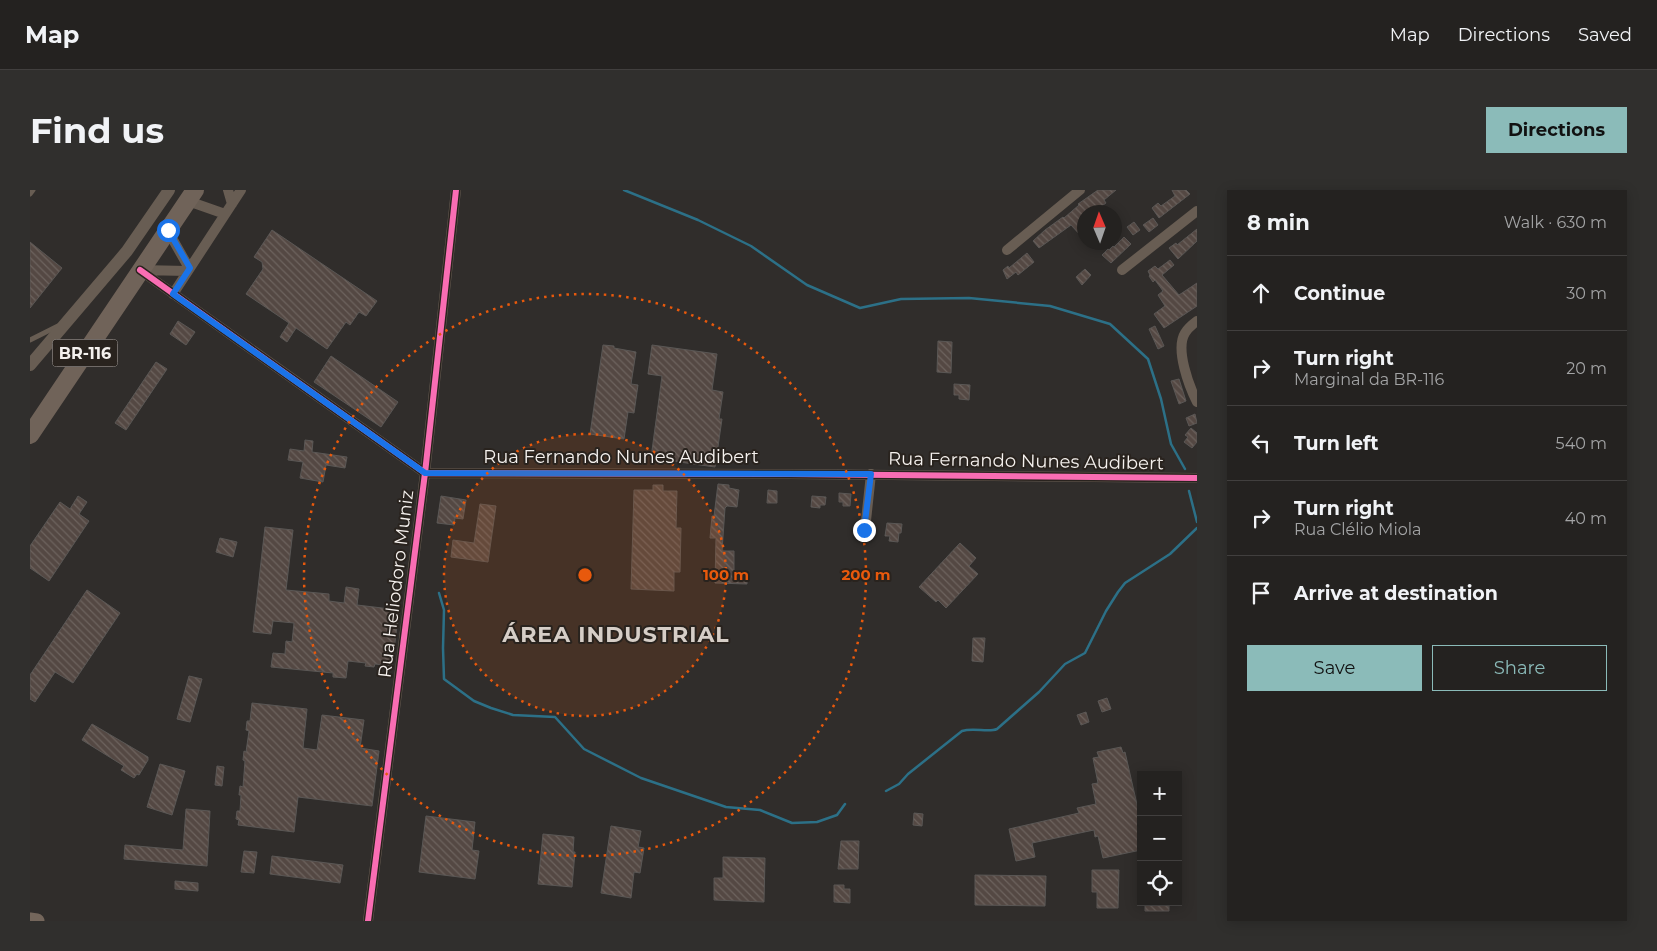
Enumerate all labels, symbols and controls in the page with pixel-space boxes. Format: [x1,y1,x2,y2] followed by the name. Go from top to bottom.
[25,20,79,49] text: Map
[1390,24,1430,46] text: Map
[1458,24,1550,46] text: Directions
[1578,24,1632,46] text: Saved
[1486,107,1627,153] button: Directions
[30,109,164,152] text: Find us
[1077,205,1122,250] north arrow
[1247,210,1310,235] text: 8 min
[1504,213,1607,232] text: Walk · 630 m
[157,219,180,242] route start
[1247,279,1275,307] icon: ahead
[1294,282,1385,305] text: Continue
[1566,284,1607,303] text: 30 m
[52,340,118,367] road number: BR-116
[1294,347,1394,370] text: Turn right
[1247,354,1275,382] icon: right
[1566,359,1607,378] text: 20 m
[1294,370,1444,389] text: Marginal da BR-116
[1247,429,1275,457] icon: left
[1294,432,1379,455] text: Turn left
[1556,434,1607,453] text: 540 m
[483,446,759,468] street label: Rua Fernando Nunes Audibert
[888,448,1164,474] street label: Rua Fernando Nunes Audibert
[374,489,418,679] street label: Rua Heliodoro Muniz
[1294,497,1394,520] text: Turn right
[1247,504,1275,532] icon: right
[1565,509,1607,528] text: 40 m
[853,519,876,542] route end
[1294,520,1421,539] text: Rua Clélio Miola
[703,565,749,584] text: 100 m
[841,565,891,584] text: 200 m
[576,566,594,584] centre of rings
[1247,579,1275,607] icon: arrive
[1294,582,1498,605] text: Arrive at destination
[501,621,730,648] district label: ÁREA INDUSTRIAL
[1247,645,1422,691] button: Save
[1432,645,1607,691] button: Share
[1137,771,1182,906] map controls
[1137,771,1182,816] button: +
[1137,816,1182,861] button: −
[1137,861,1182,906] button: locate

